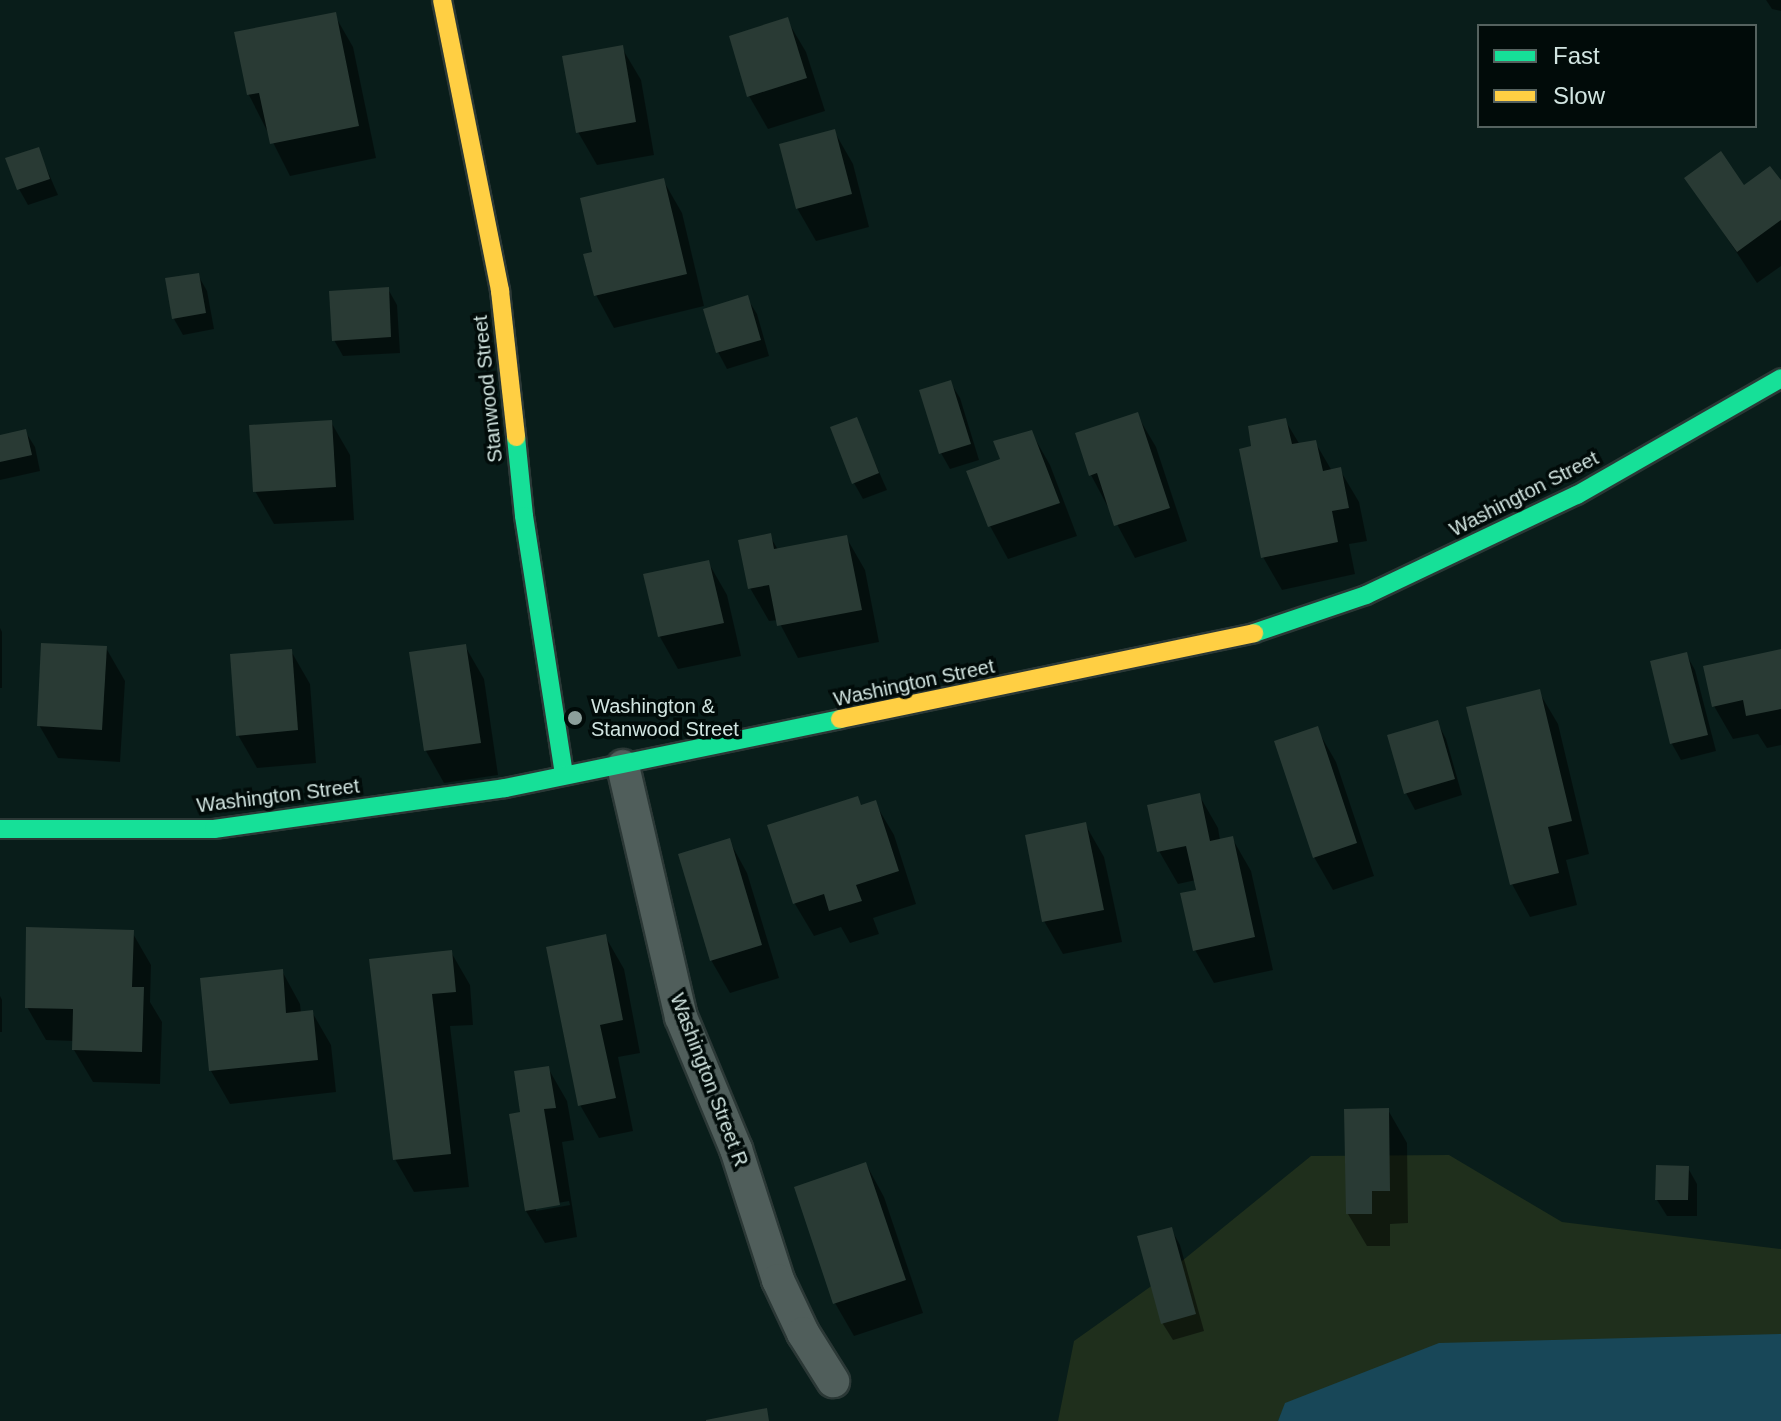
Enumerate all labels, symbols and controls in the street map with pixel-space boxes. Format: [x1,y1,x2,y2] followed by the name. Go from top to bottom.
[1477,24,1757,128] legend
[1553,42,1600,69] text: Fast
[1553,82,1605,109] text: Slow
[468,314,508,464] street label: Stanwood Street
[1446,446,1602,542] street label: Washington Street
[831,654,997,712] street label: Washington Street
[591,694,739,741] place label: Washington & Stanwood Street
[566,709,584,727] marker: Washington & Stanwood Street
[195,774,361,818] street label: Washington Street
[665,990,753,1170] street label: Washington Street R

